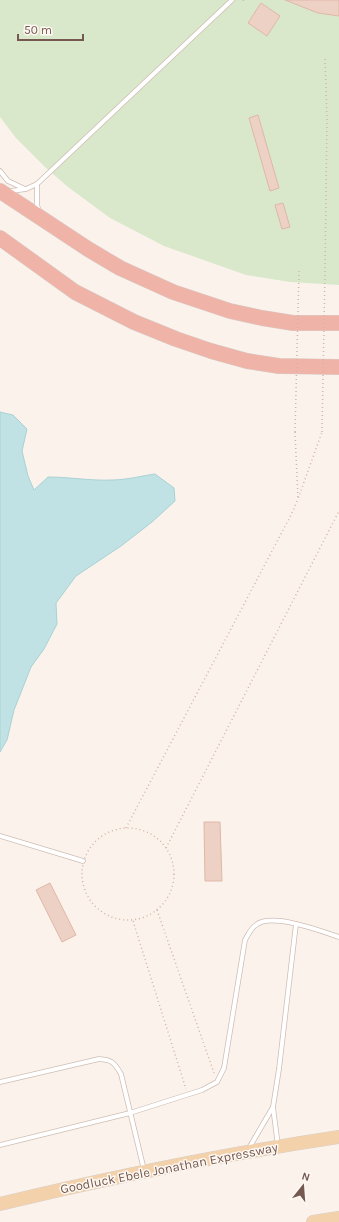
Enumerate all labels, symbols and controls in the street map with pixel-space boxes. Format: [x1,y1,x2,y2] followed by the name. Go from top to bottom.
[18,16,83,42] scale bar
[24,23,52,37] text: 50 m
[59,1140,279,1196] street label: Goodluck Ebele Jonathan Expressway
[283,1166,323,1206] north arrow
[300,1170,311,1184] text: N

